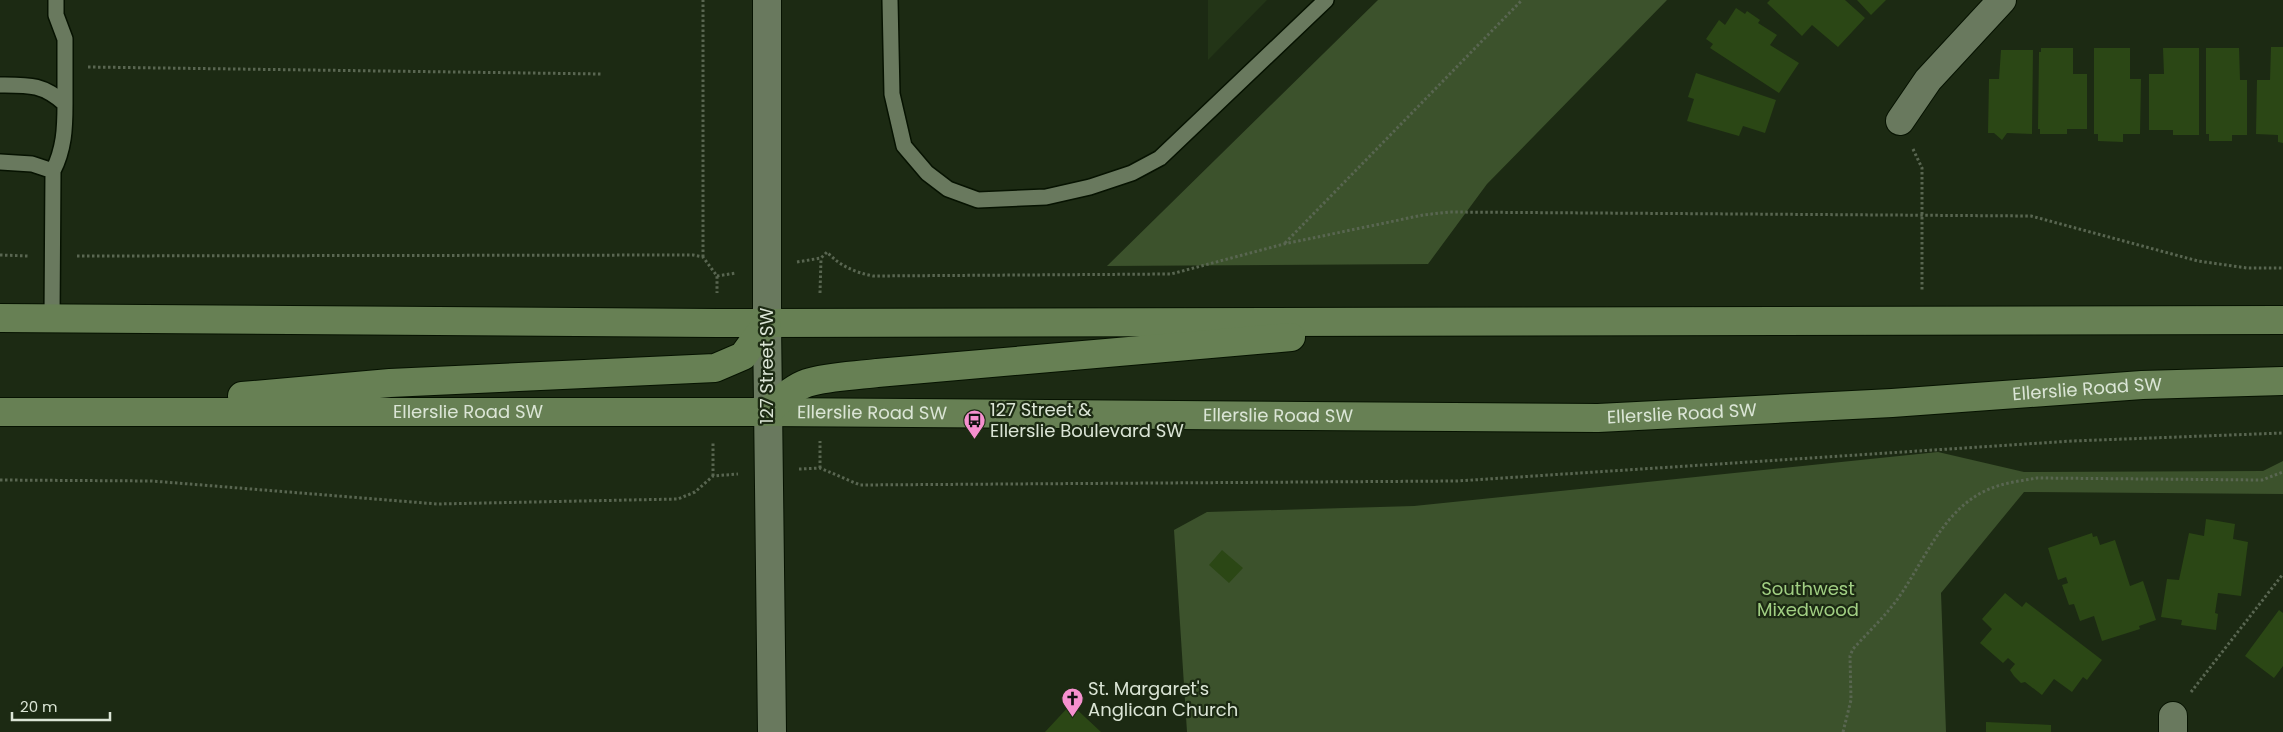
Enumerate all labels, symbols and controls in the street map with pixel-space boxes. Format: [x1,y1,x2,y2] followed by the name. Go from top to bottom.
[754,307,779,424] street label: 127 Street SW
[2011,371,2163,406] street label: Ellerslie Road SW
[990,397,1184,443] place label: 127 Street & Ellerslie Boulevard SW
[1606,397,1758,430] street label: Ellerslie Road SW
[393,399,543,424] street label: Ellerslie Road SW
[797,399,948,425] street label: Ellerslie Road SW
[1203,402,1354,428] street label: Ellerslie Road SW
[962,408,986,439] bus stop icon: 127 Street & Ellerslie Boulevard SW
[1757,576,1859,622] park label: Southwest Mixedwood
[1088,676,1238,722] place label: St. Margaret's Anglican Church
[1060,687,1084,718] church icon: St. Margaret's Anglican Church
[12,690,110,722] scale bar
[20,696,58,717] text: 20 m

